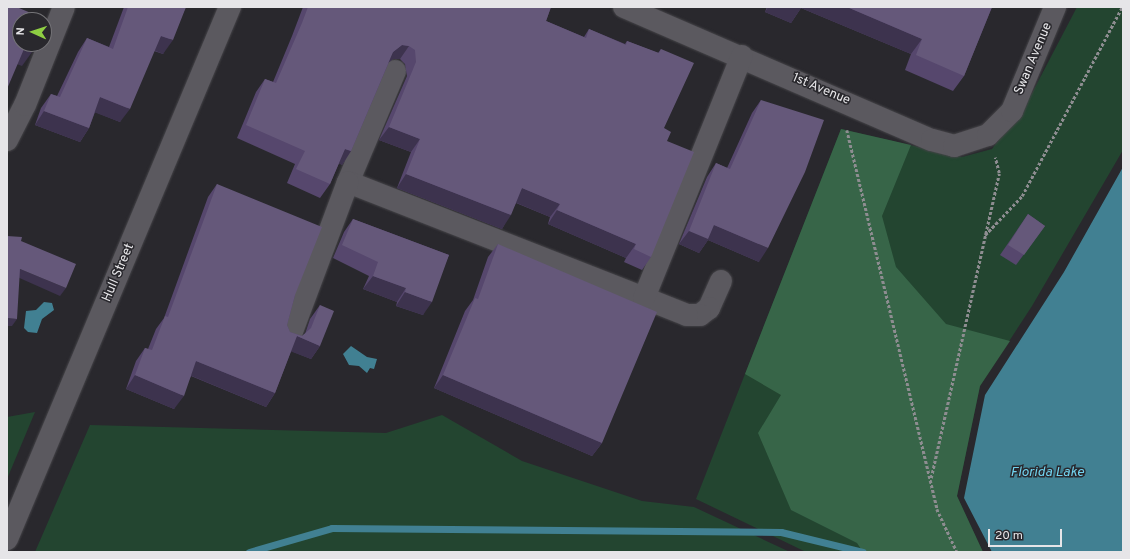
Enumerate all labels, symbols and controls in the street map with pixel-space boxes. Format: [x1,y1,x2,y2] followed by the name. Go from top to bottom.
[12,12,52,52] north arrow
[1012,20,1056,98] street label: Swan Avenue
[14,27,28,36] text: N
[789,71,853,109] street label: 1st Avenue
[100,241,138,305] street label: Hull Street
[1010,465,1084,481] water label: Florida Lake
[990,521,1064,547] scale bar
[995,528,1023,544] text: 20 m

